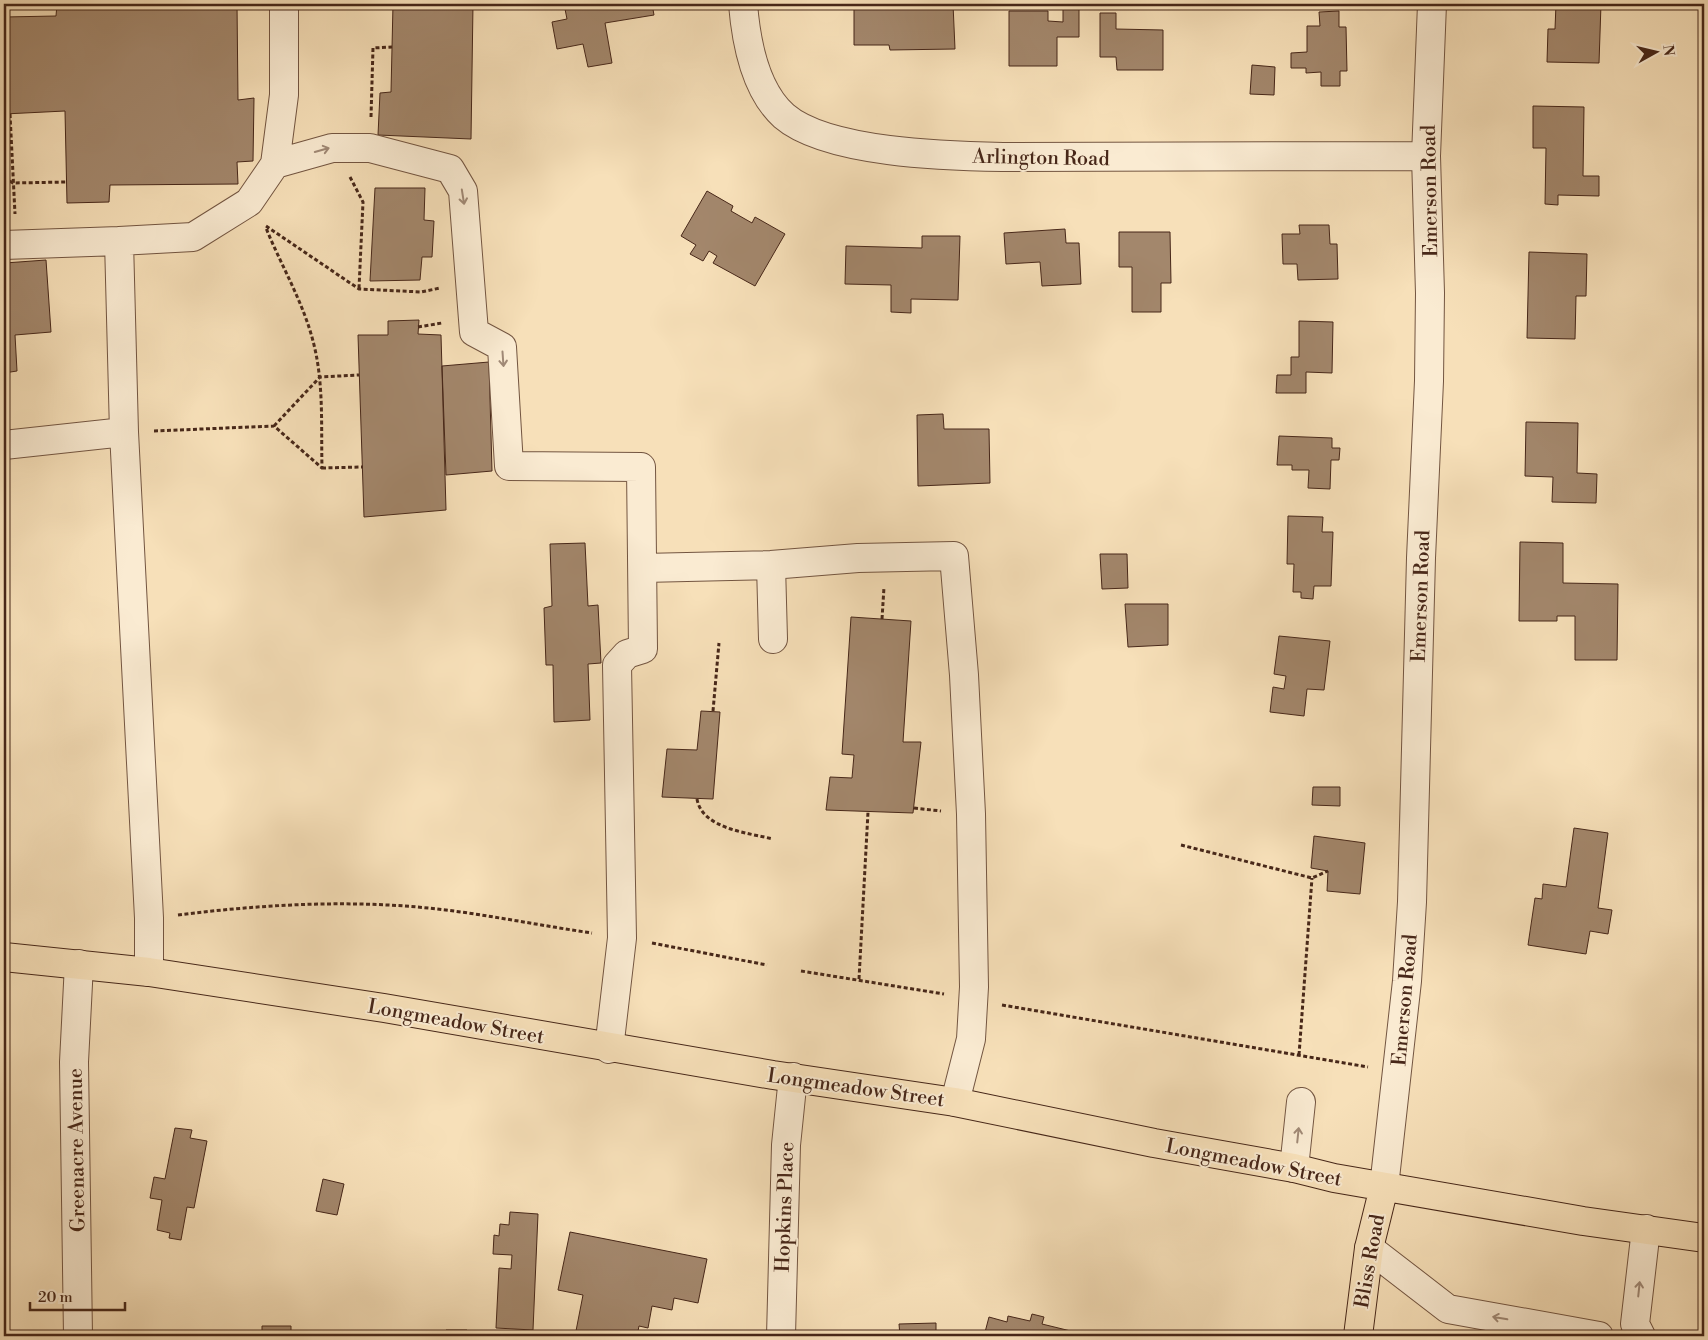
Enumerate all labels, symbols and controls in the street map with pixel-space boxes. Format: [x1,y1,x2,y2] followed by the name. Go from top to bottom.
[1630,28,1680,78] north arrow
[1658,44,1678,57] text: N
[1417,124,1444,257] street label: Emerson Road
[314,145,330,155] one-way arrow
[971,145,1110,172] street label: Arlington Road
[458,188,468,204] one-way arrow
[498,351,507,367] one-way arrow
[1407,529,1436,663] street label: Emerson Road
[1387,932,1424,1067] street label: Emerson Road
[365,995,546,1050] street label: Longmeadow Street
[765,1064,946,1113] street label: Longmeadow Street
[64,1068,91,1232] street label: Greenacre Avenue
[1293,1127,1303,1143] one-way arrow
[1163,1134,1344,1193] street label: Longmeadow Street
[771,1141,800,1273] street label: Hopkins Place
[1350,1212,1391,1311] street label: Bliss Road
[30,1280,125,1312] scale bar
[1634,1281,1644,1297] one-way arrow
[38,1288,73,1307] text: 20 m
[1492,1313,1508,1323] one-way arrow

